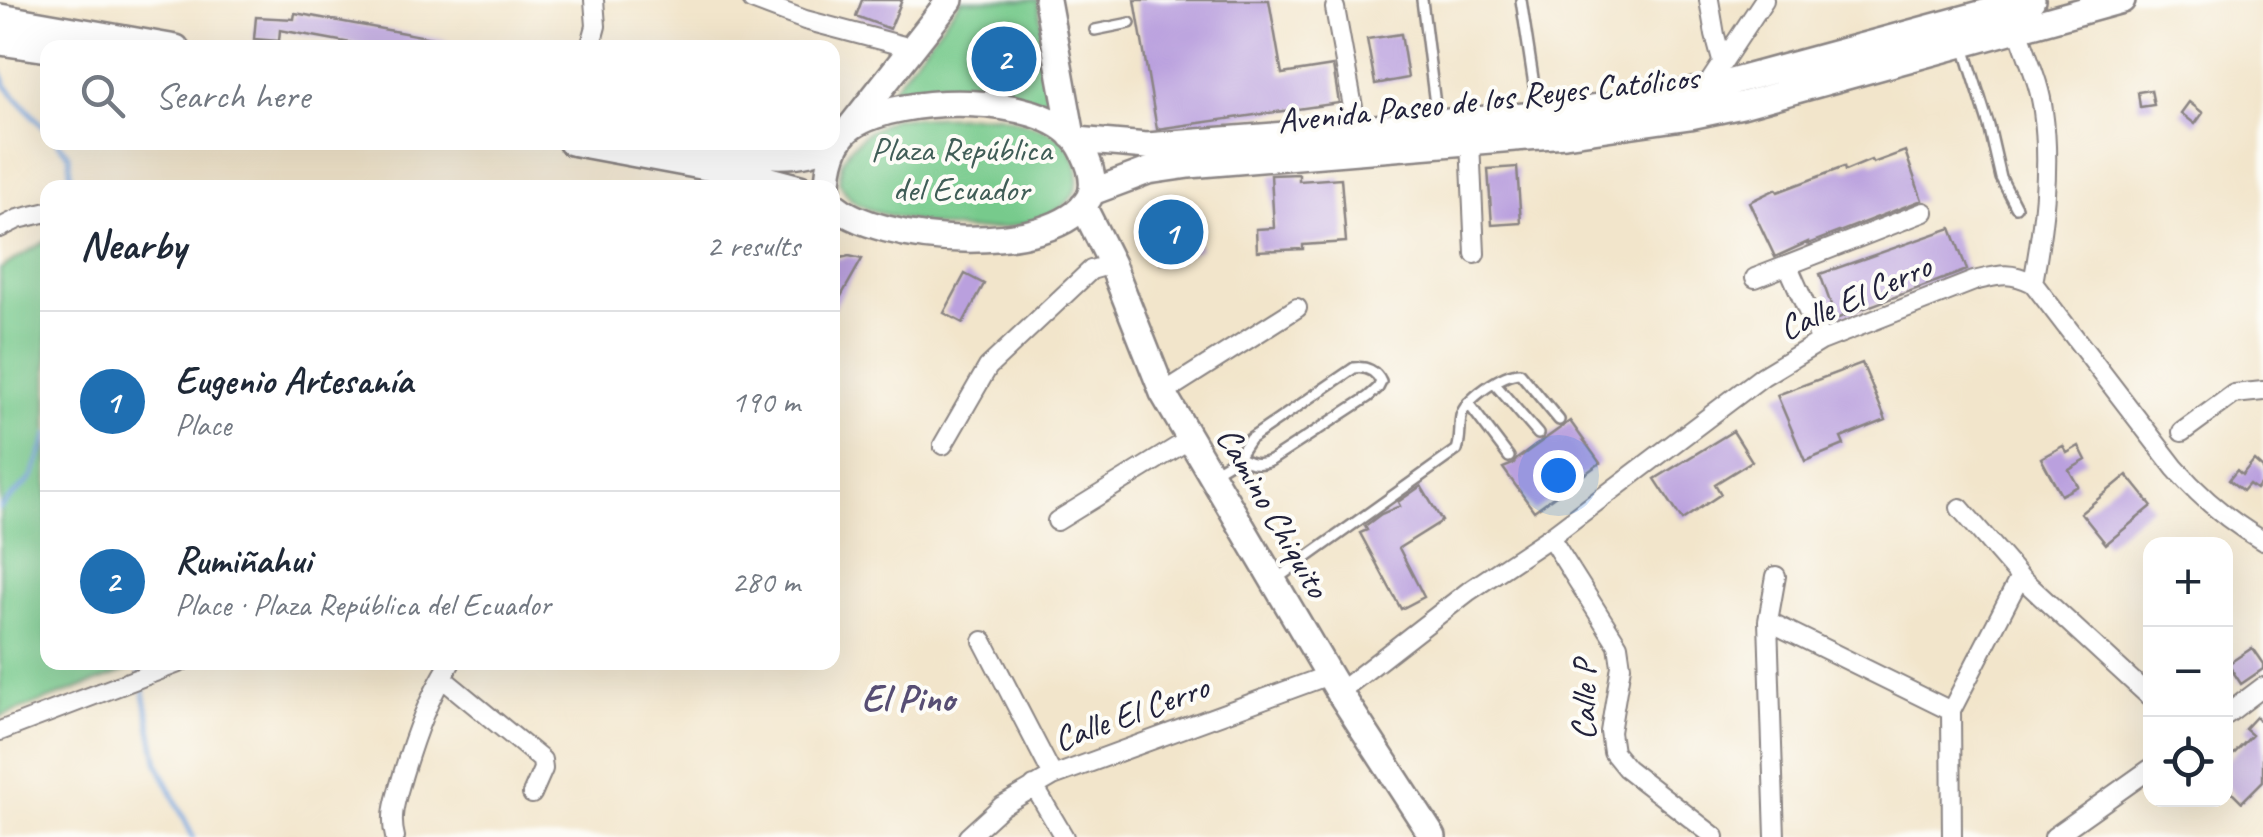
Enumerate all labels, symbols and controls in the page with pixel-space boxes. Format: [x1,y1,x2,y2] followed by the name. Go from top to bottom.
[972,22,1036,96] pin: 2
[40,40,840,150] search box
[1275,54,1704,143] street label: Avenida Paseo de los Reyes Católicos
[75,68,130,123] icon: search
[155,72,310,119] text: Search here
[870,127,1054,212] park label: Plaza República del Ecuador
[1138,194,1204,270] pin: 1
[80,219,186,272] text: Nearby
[706,225,800,266] text: 2 results
[1772,243,1940,350] street label: Calle El Cerro
[175,357,413,404] text: Eugenio Artesanía
[105,381,120,422] text: 1
[731,381,800,422] text: 190 m
[175,404,231,445] text: Place
[1206,418,1341,607] street label: Camino Chiquito
[1533,450,1584,501] your location
[175,537,311,584] text: Rumiñahui
[2143,537,2233,807] map controls
[2143,537,2233,627] button: +
[105,561,120,602] text: 2
[731,561,800,602] text: 280 m
[175,584,551,625] text: Place · Plaza República del Ecuador
[2143,627,2233,717] button: −
[1561,655,1607,740] street label: Calle P
[1047,664,1216,762] street label: Calle El Cerro
[861,675,958,722] district label: El Pino
[2143,717,2233,807] button: locate

